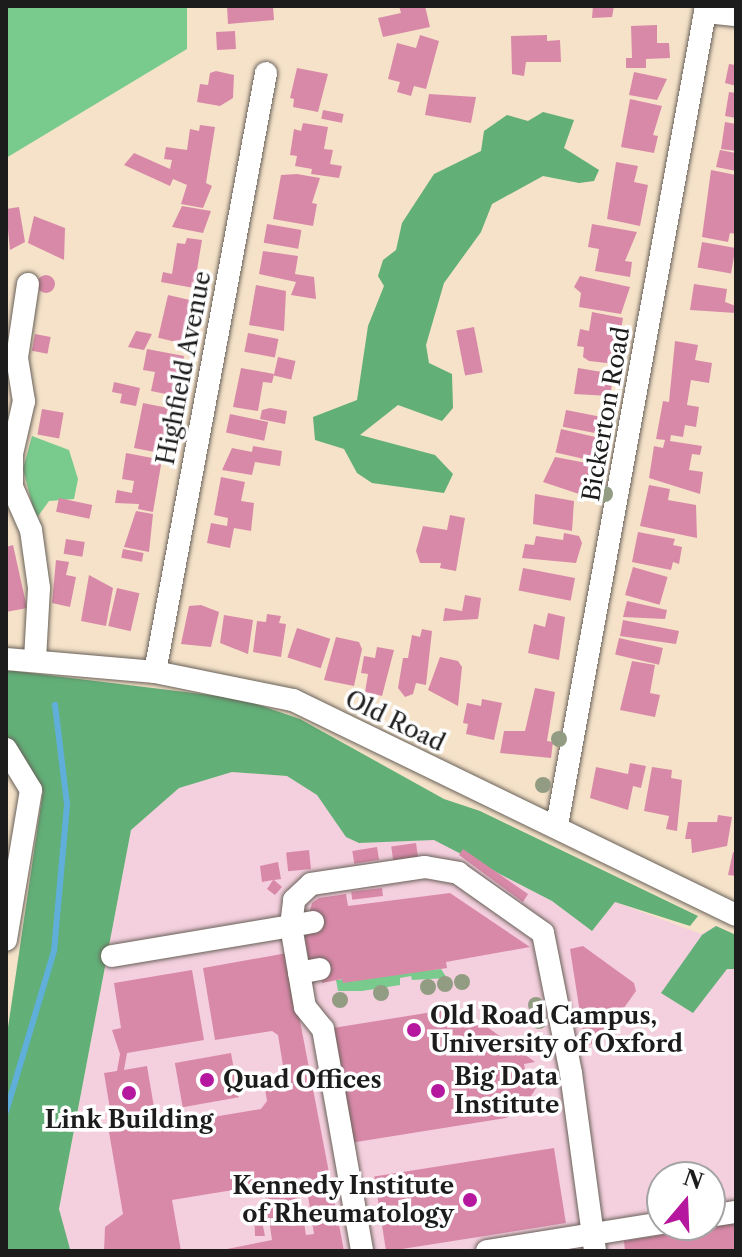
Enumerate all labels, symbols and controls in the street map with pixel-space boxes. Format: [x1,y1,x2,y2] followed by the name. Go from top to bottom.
[151,268,217,468] street label: Highfield Avenue
[576,324,636,504] street label: Bickerton Road
[340,685,450,757] street label: Old Road
[430,1002,684,1058] place label: Old Road Campus, University of Oxford
[405,1021,423,1039] marker: Old Road Campus, University of Oxford
[454,1063,559,1119] place label: Big Data Institute
[223,1066,382,1094] place label: Quad Offices
[198,1071,216,1089] marker: Quad Offices
[429,1082,447,1100] marker: Big Data Institute
[120,1084,138,1102] marker: Link Building
[44,1106,214,1134] place label: Link Building
[646,1161,726,1241] north arrow
[680,1164,707,1196] text: N
[232,1172,454,1228] place label: Kennedy Institute of Rheumatology
[461,1191,479,1209] marker: Kennedy Institute of Rheumatology

